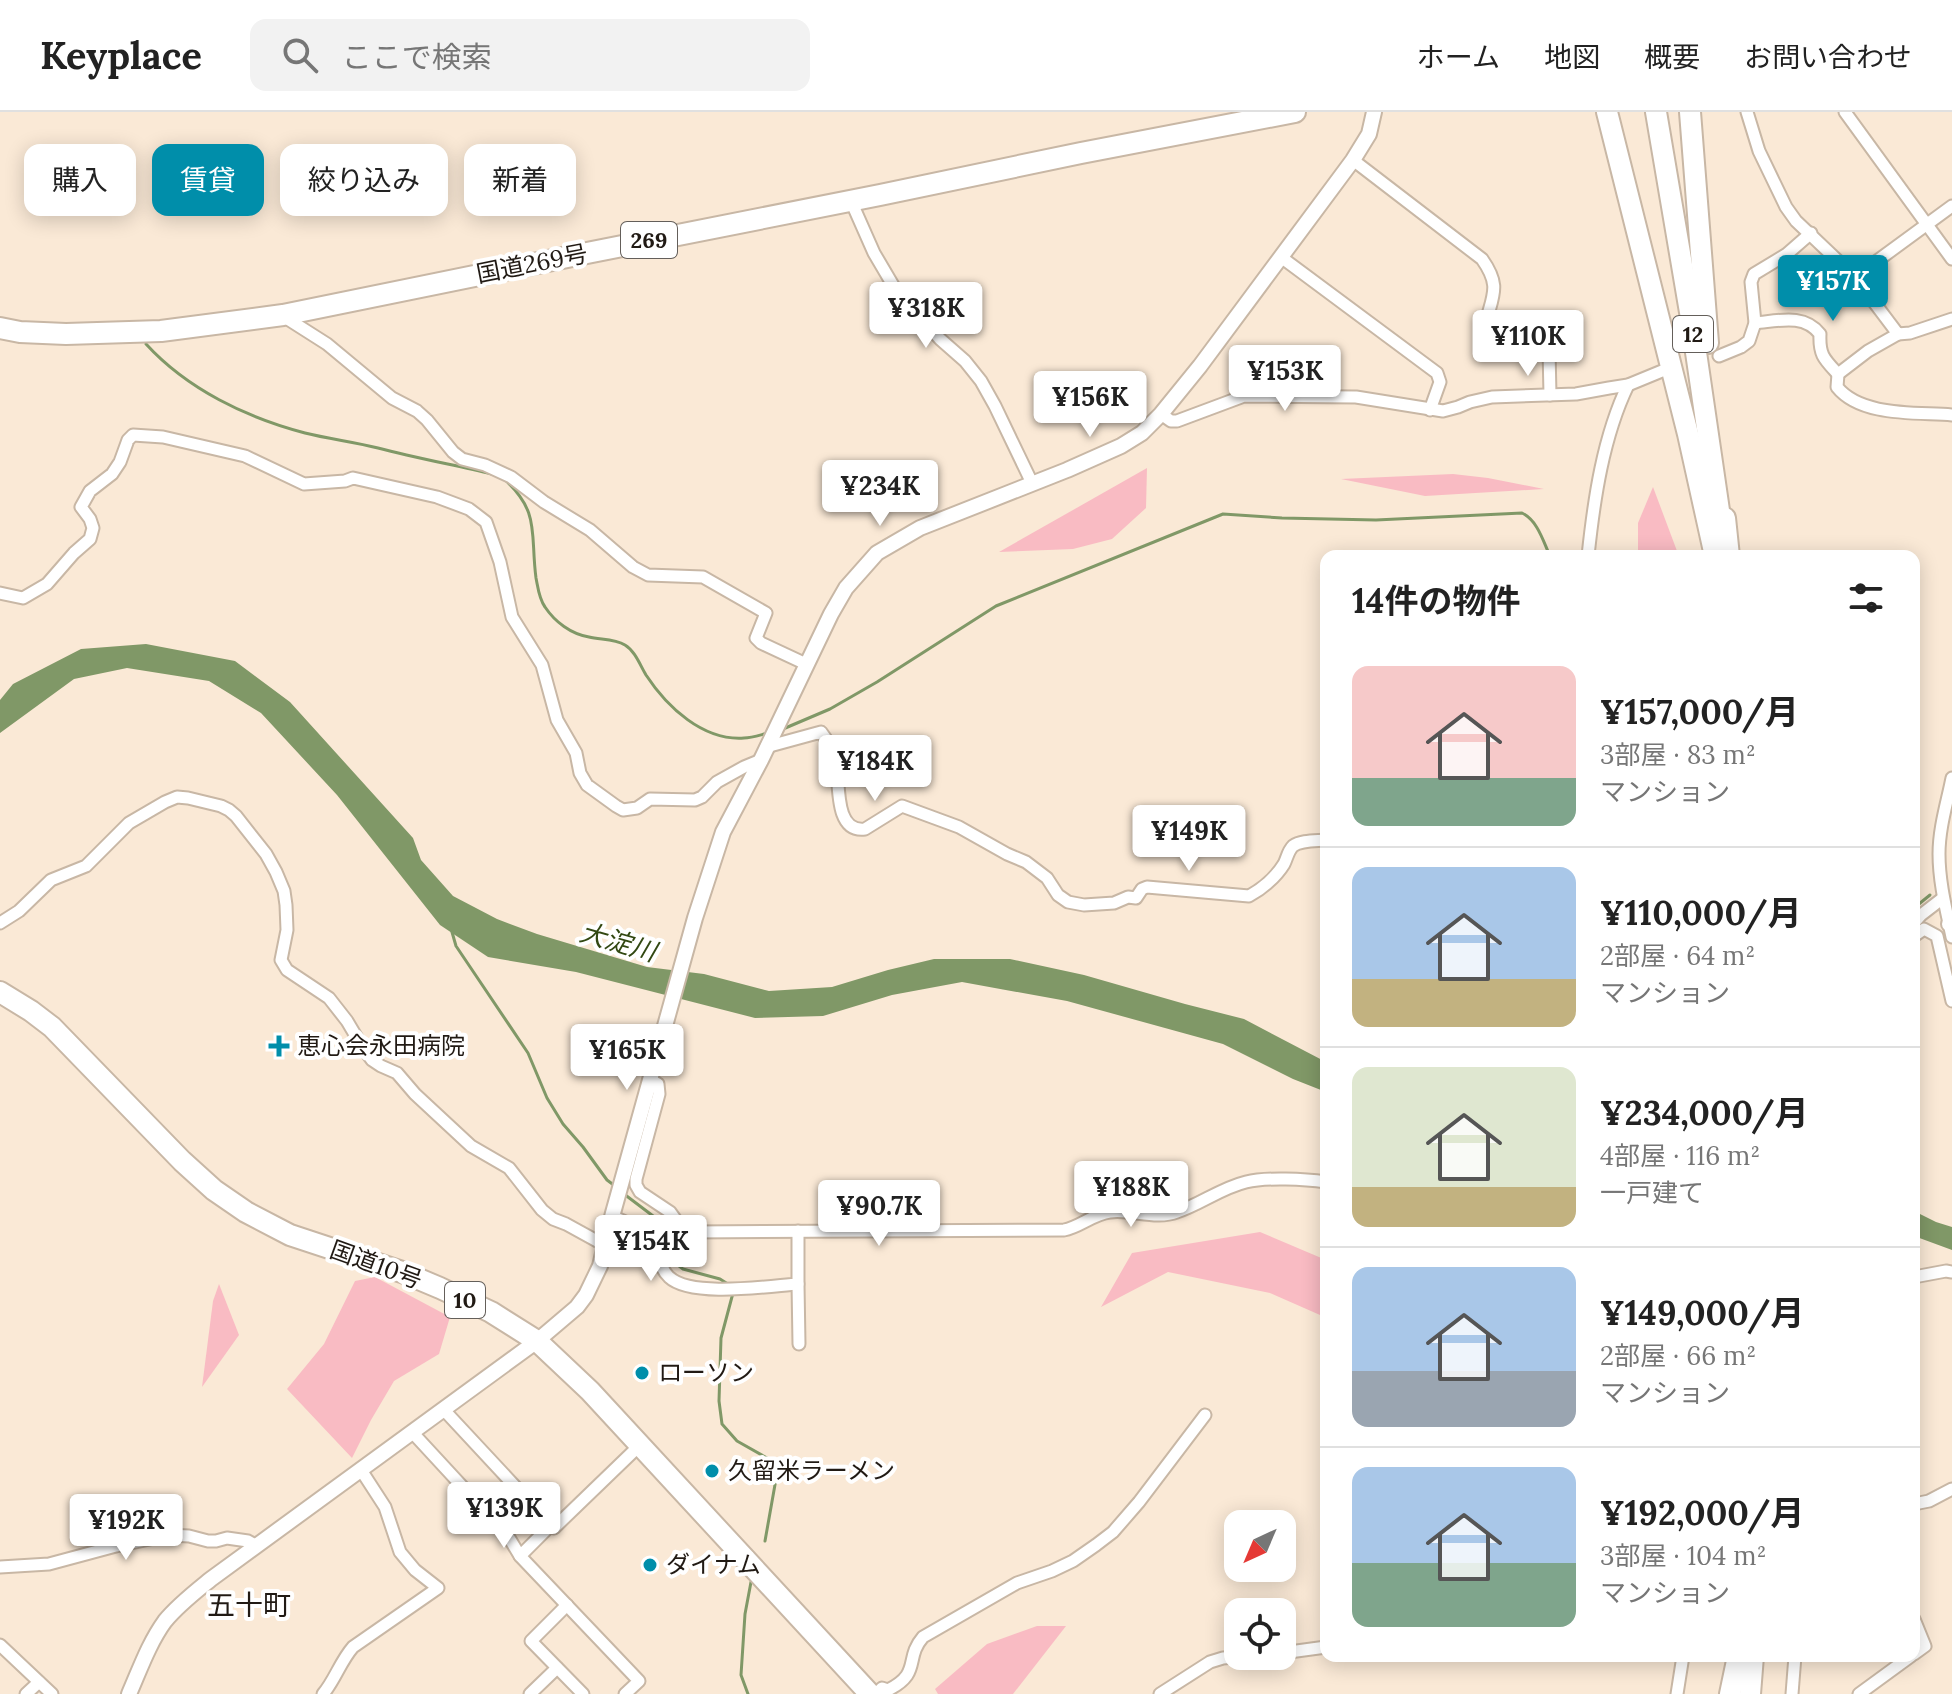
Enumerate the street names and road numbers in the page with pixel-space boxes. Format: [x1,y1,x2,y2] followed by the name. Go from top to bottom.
[621,222,677,258] road number: 269
[474,238,590,289] street label: 国道269号
[1673,316,1713,352] road number: 12
[326,1234,426,1295] street label: 国道10号
[445,1282,485,1318] road number: 10

